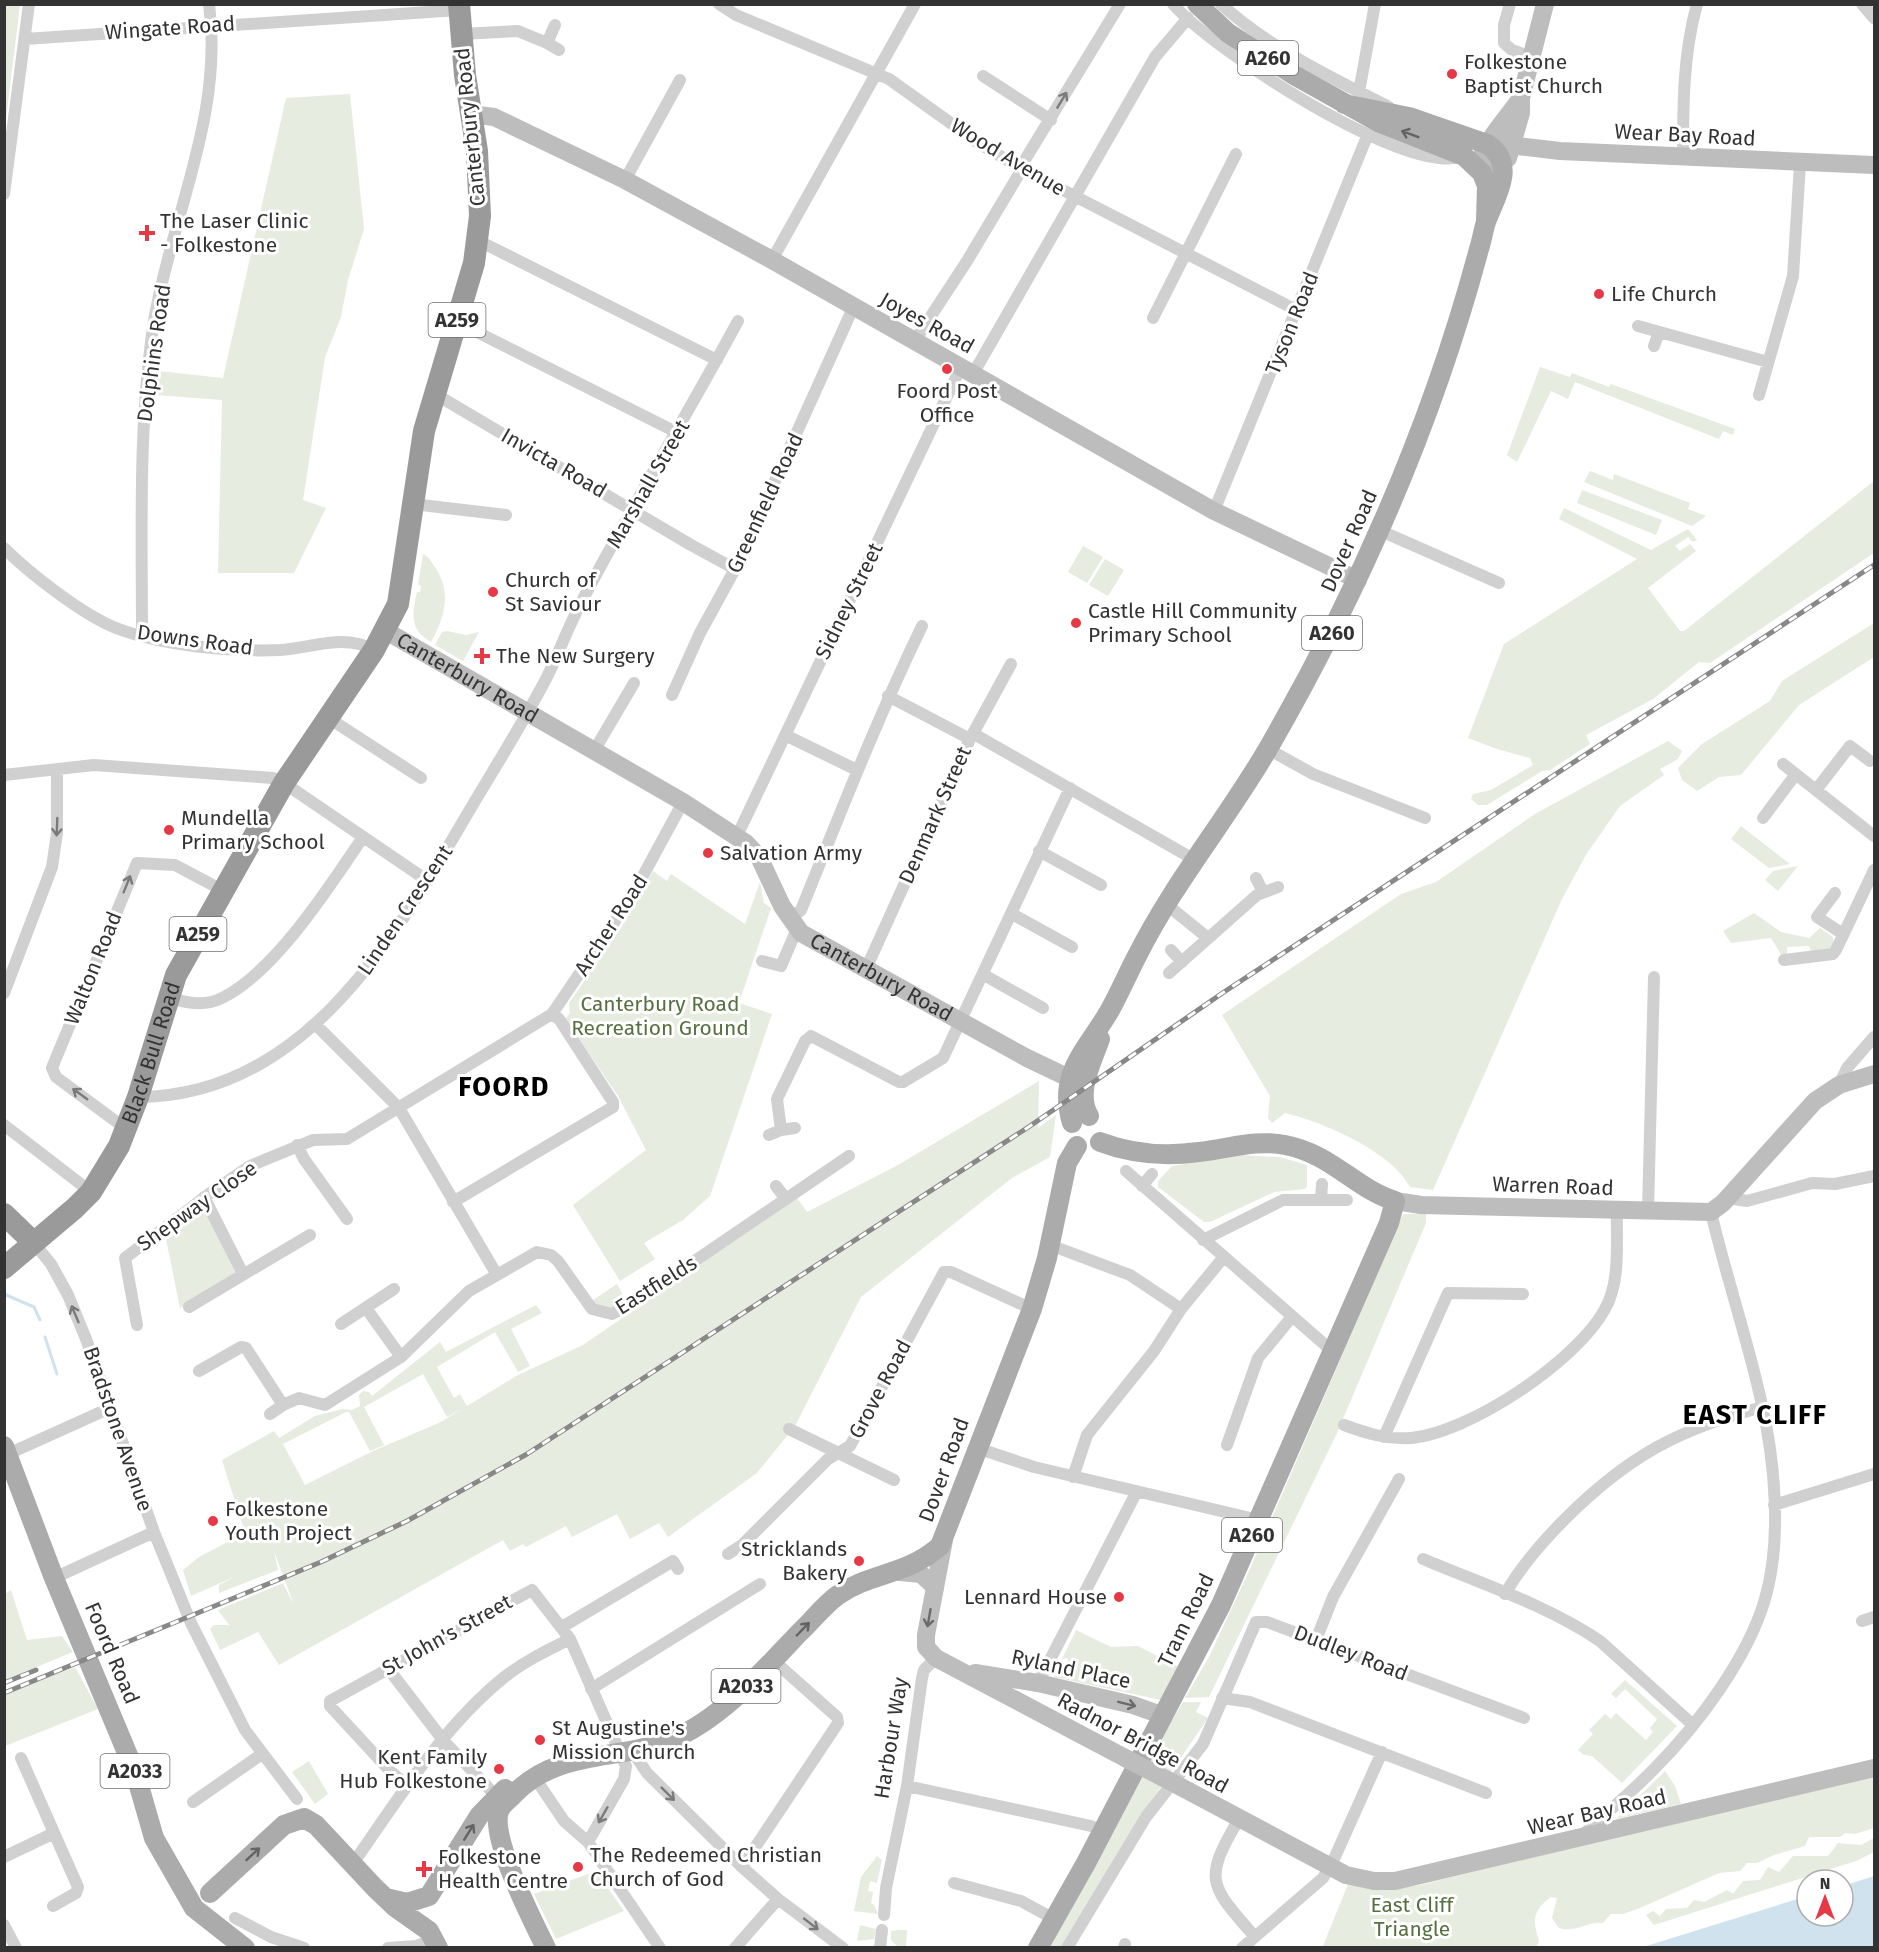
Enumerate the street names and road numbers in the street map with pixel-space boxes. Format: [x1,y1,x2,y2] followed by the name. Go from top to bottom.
[104,10,236,46] street label: Wingate Road
[1238,41,1298,75] road number: A260
[449,46,491,208] street label: Canterbury Road
[946,113,1070,201] street label: Wood Avenue
[1614,118,1756,152] street label: Wear Bay Road
[1260,268,1324,378] street label: Tyson Road
[131,282,177,424] street label: Dolphins Road
[875,286,979,360] street label: Joyes Road
[428,303,486,337] road number: A259
[601,415,695,553] street label: Marshall Street
[497,422,611,504] street label: Invicta Road
[721,429,809,577] street label: Greenfield Road
[1315,486,1383,596] street label: Dover Road
[810,538,889,664] street label: Sidney Street
[1302,616,1362,650] road number: A260
[135,619,255,661] street label: Downs Road
[392,627,543,729] street label: Canterbury Road
[893,742,977,888] street label: Denmark Street
[352,840,458,980] street label: Linden Crescent
[569,870,653,980] street label: Archer Road
[58,908,128,1028] street label: Walton Road
[170,917,226,951] road number: A259
[805,928,957,1027] street label: Canterbury Road
[116,979,186,1128] street label: Black Bull Road
[132,1155,262,1257] street label: Shepway Close
[1492,1171,1614,1201] street label: Warren Road
[610,1250,702,1320] street label: Eastfields
[843,1335,917,1443] street label: Grove Road
[78,1343,158,1515] street label: Bradstone Avenue
[913,1414,975,1526] street label: Dover Road
[1222,1518,1282,1552] road number: A260
[1152,1569,1220,1671] street label: Tram Road
[378,1588,517,1681] street label: St John's Street
[79,1598,145,1708] street label: Foord Road
[1290,1619,1412,1687] street label: Dudley Road
[1009,1644,1133,1694] street label: Ryland Place
[712,1669,780,1703] road number: A2033
[869,1675,914,1801] street label: Harbour Way
[1053,1687,1233,1799] street label: Radnor Bridge Road
[100,1754,170,1788] road number: A2033
[1525,1783,1669,1841] street label: Wear Bay Road

